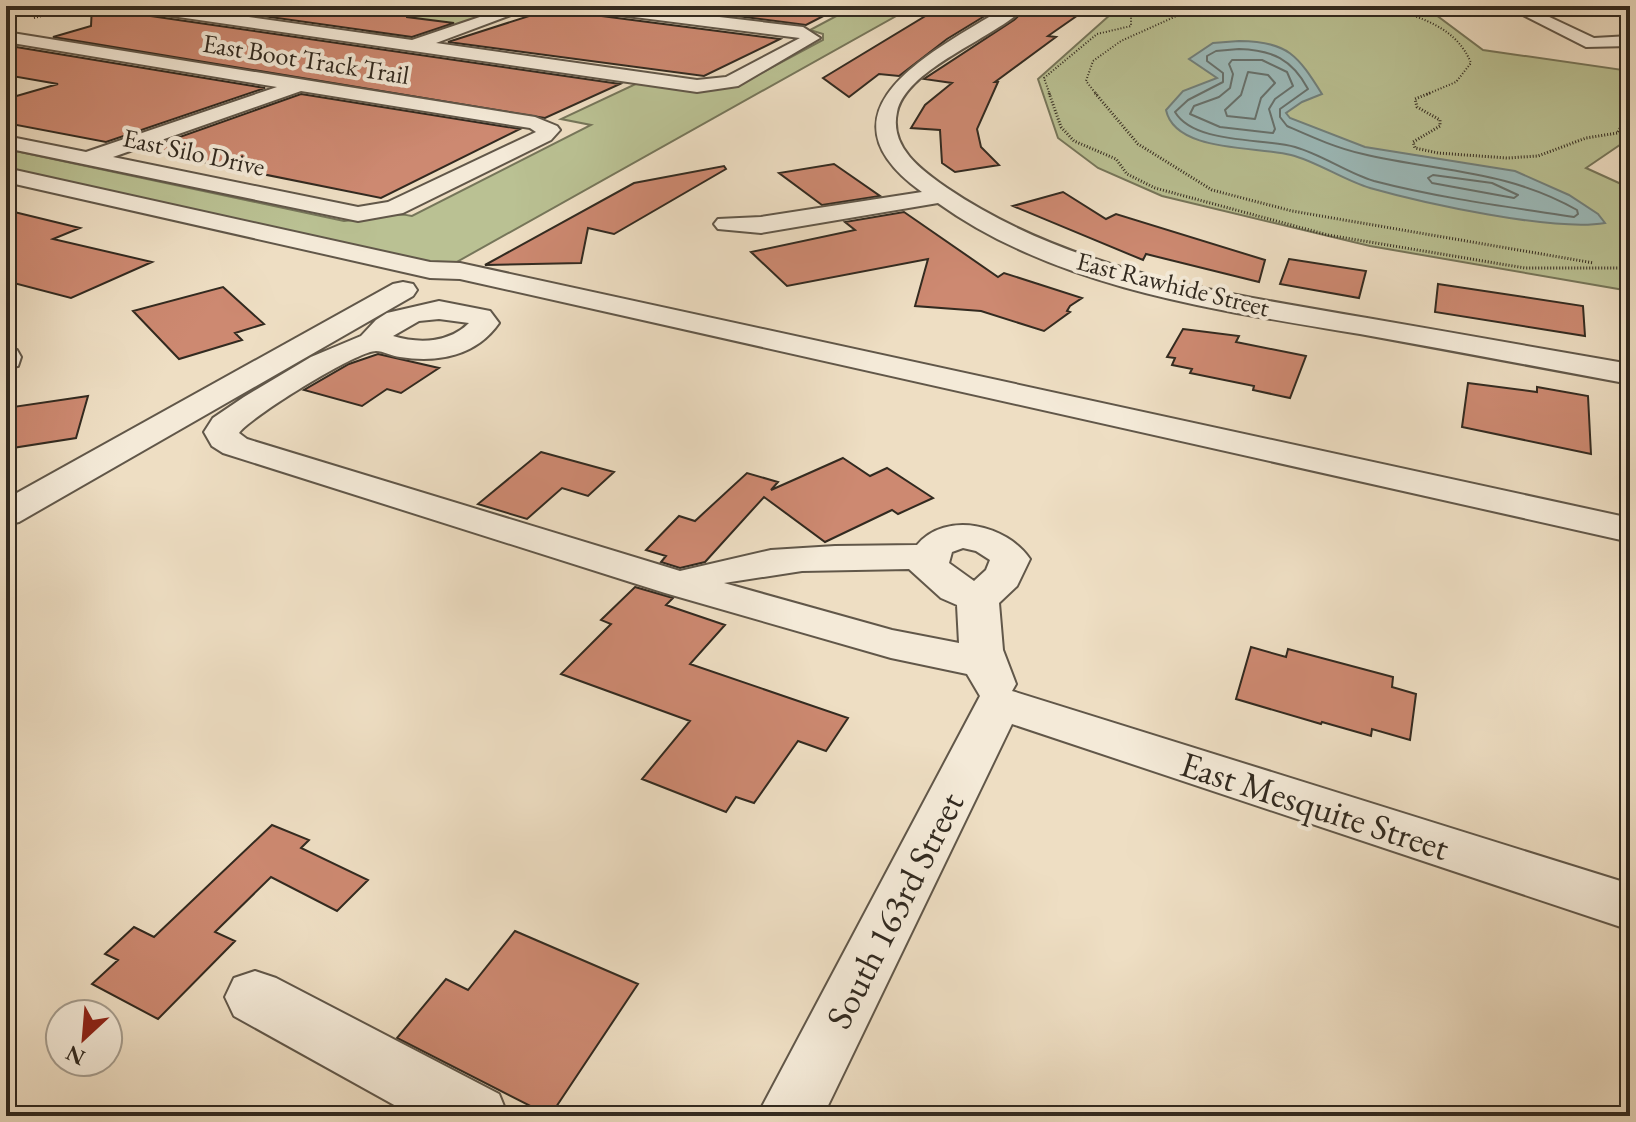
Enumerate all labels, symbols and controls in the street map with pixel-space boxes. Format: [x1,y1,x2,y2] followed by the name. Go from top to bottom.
[200,26,412,92] street label: East Boot Track Trail
[120,120,268,184] street label: East Silo Drive
[1073,244,1273,324] street label: East Rawhide Street
[1175,740,1456,871] street label: East Mesquite Street
[815,784,974,1036] street label: South 163rd Street
[44,998,124,1078] north arrow
[61,1039,90,1072] text: N

